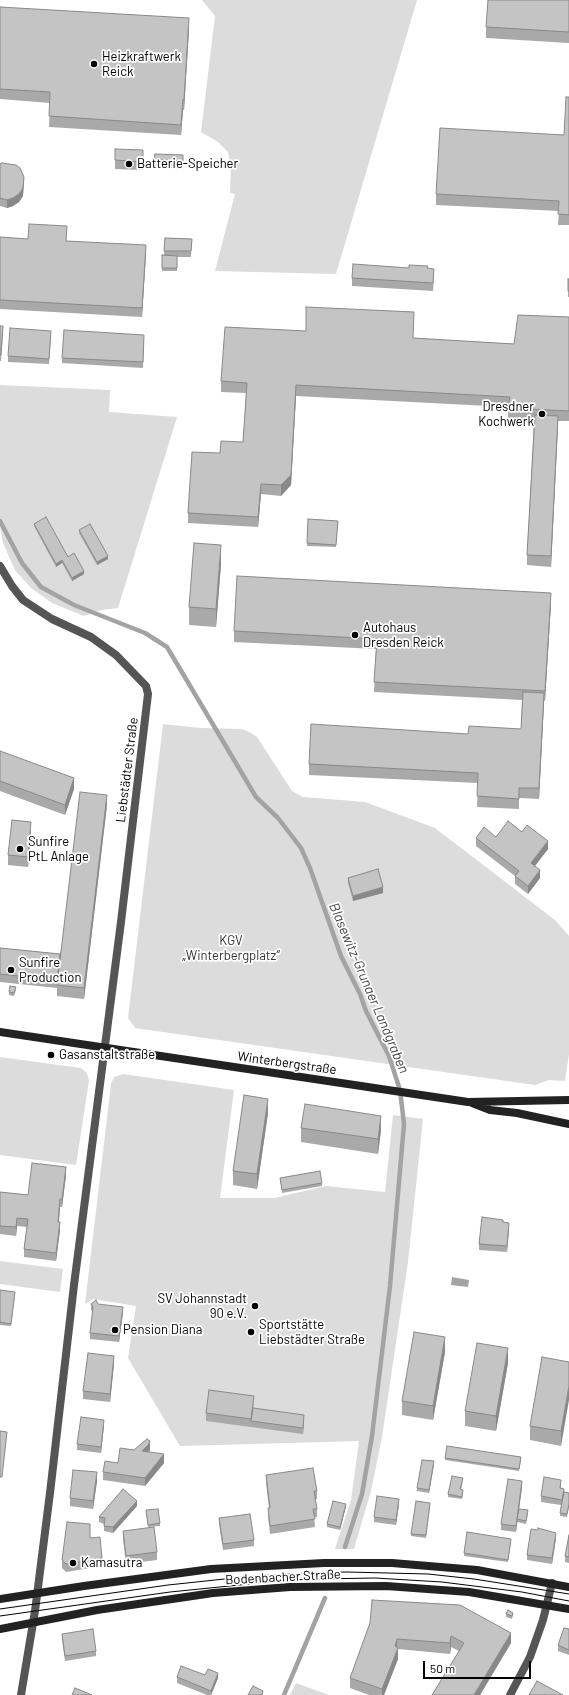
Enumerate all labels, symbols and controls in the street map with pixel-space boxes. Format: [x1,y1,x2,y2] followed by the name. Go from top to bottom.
[102,49,181,80] place label: Heizkraftwerk Reick
[89,59,99,69] marker: Heizkraftwerk Reick
[137,156,238,172] place label: Batterie-Speicher
[124,159,134,169] marker: Batterie-Speicher
[478,399,534,430] place label: Dresdner Kochwerk
[537,409,547,419] marker: Dresdner Kochwerk
[363,620,444,651] place label: Autohaus Dresden Reick
[350,630,360,640] marker: Autohaus Dresden Reick
[113,716,141,824] street label: Liebstädter Straße
[28,834,89,865] place label: Sunfire PtL Anlage
[15,844,25,854] marker: Sunfire PtL Anlage
[325,900,413,1076] water label: Blasewitz‐Grunaer Landgraben
[182,933,280,964] park label: KGV „Winterbergplatz“
[19,955,81,986] place label: Sunfire Production
[6,965,16,975] marker: Sunfire Production
[59,1047,155,1063] place label: Gasanstaltstraße
[236,1048,338,1078] street label: Winterbergstraße
[46,1050,56,1060] marker: Gasanstaltstraße
[158,1291,247,1322] place label: SV Johannstadt 90 e.V.
[250,1301,260,1311] marker: SV Johannstadt 90 e.V.
[259,1317,365,1348] place label: Sportstätte Liebstädter Straße
[123,1322,202,1338] place label: Pension Diana
[110,1325,120,1335] marker: Pension Diana
[246,1327,256,1337] marker: Sportstätte Liebstädter Straße
[81,1555,142,1571] place label: Kamasutra
[68,1558,78,1568] marker: Kamasutra
[225,1566,341,1588] street label: Bodenbacher Straße
[425,1653,533,1679] scale bar
[430,1661,455,1675] text: 50 m

